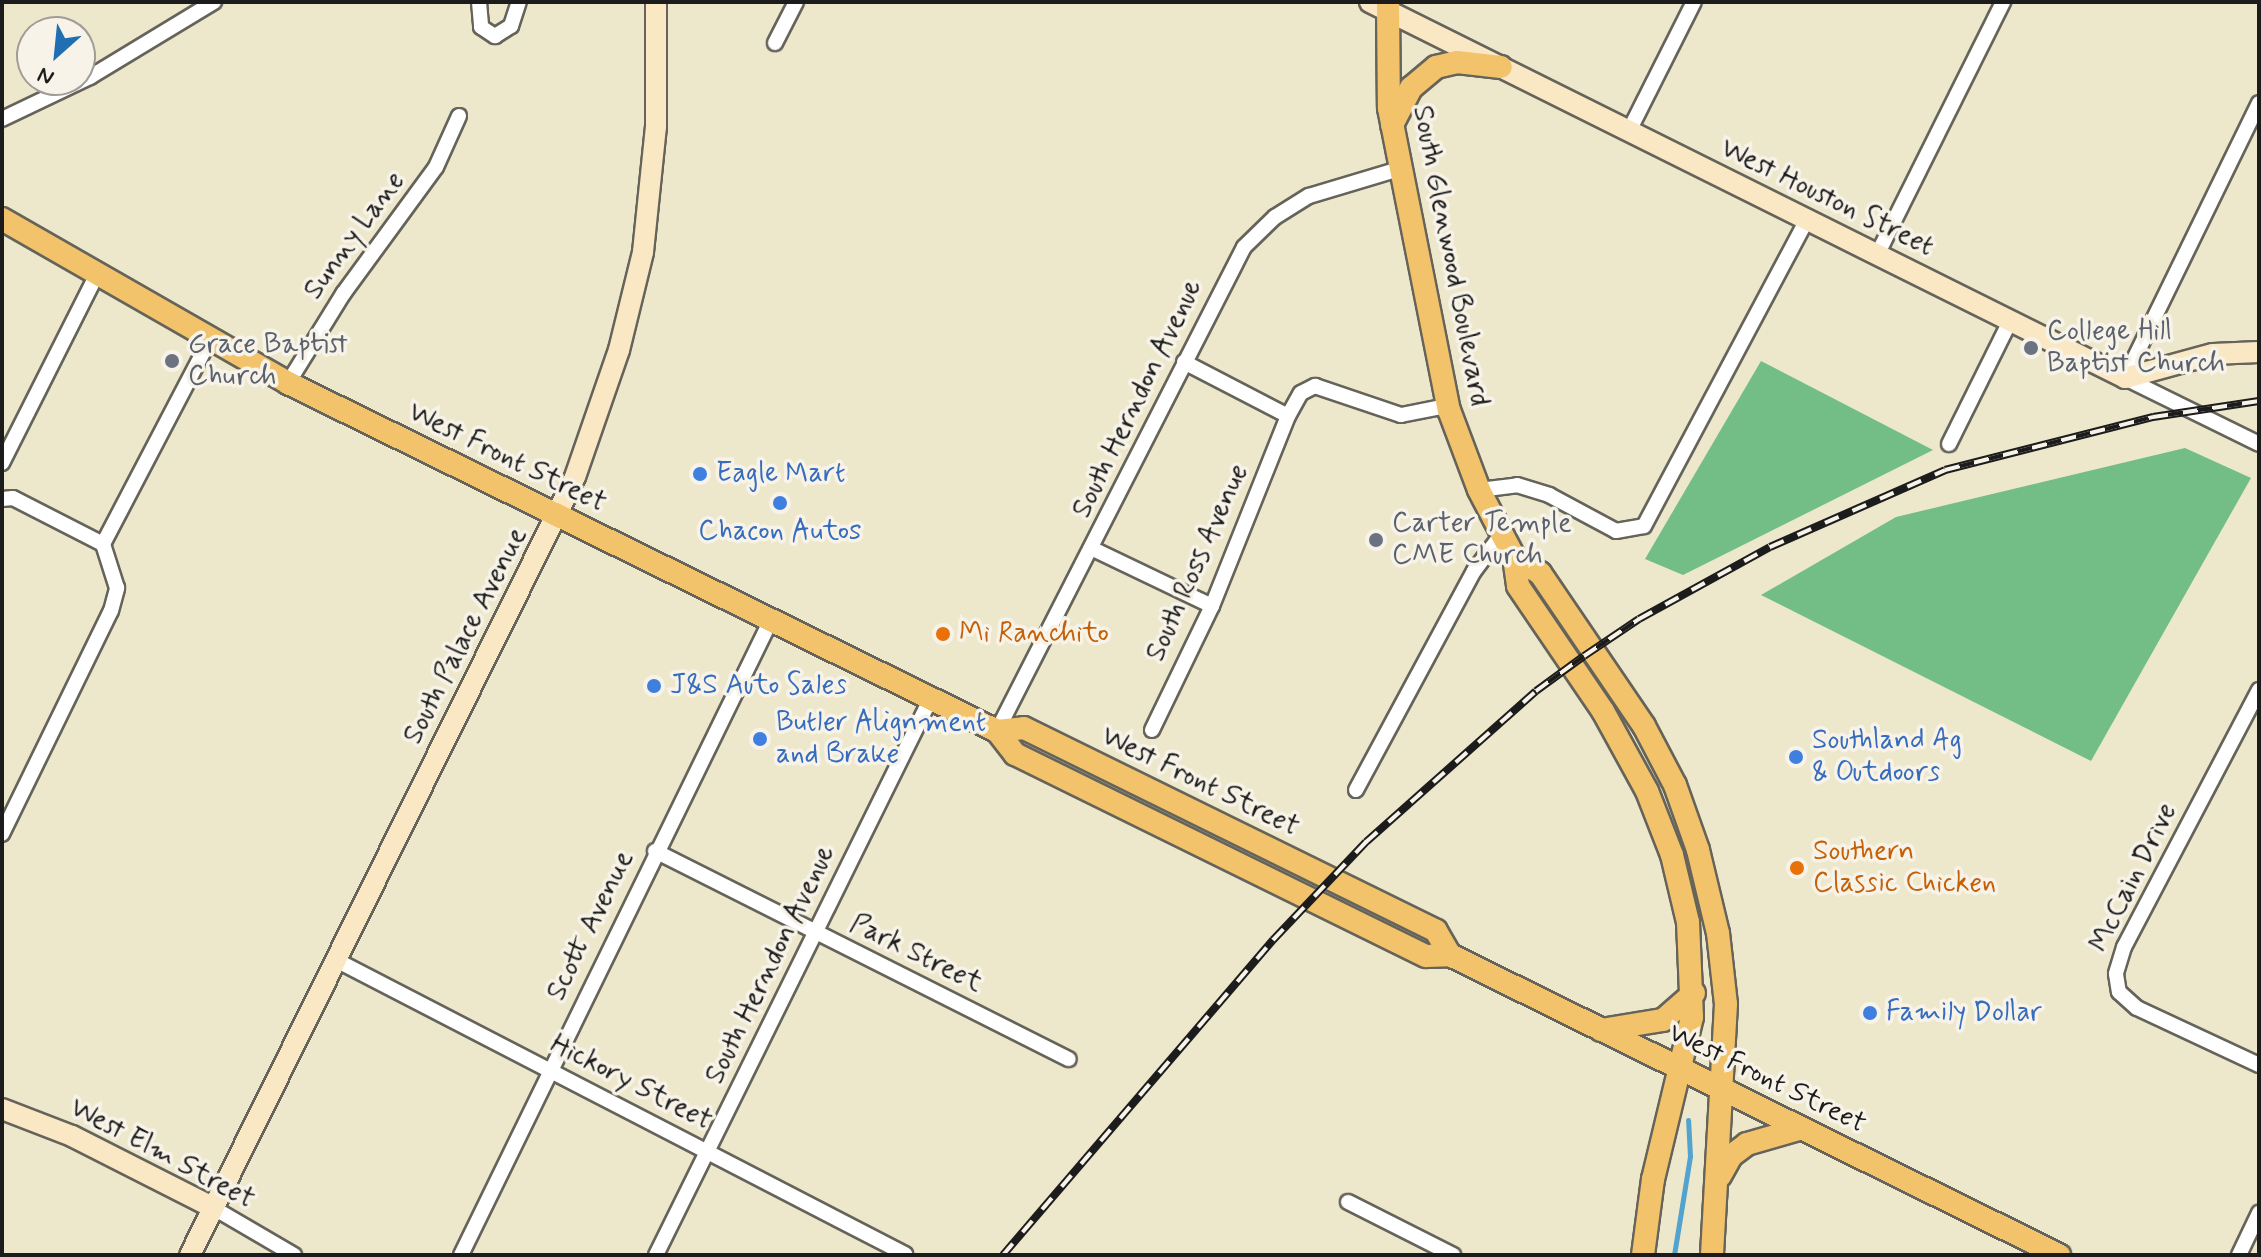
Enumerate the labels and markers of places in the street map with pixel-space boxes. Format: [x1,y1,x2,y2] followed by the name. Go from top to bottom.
[2047,315,2225,381] place label: College Hill Baptist Church
[188,328,345,394] place label: Grace Baptist Church
[2022,339,2040,357] marker: College Hill Baptist Church
[163,352,181,370] marker: Grace Baptist Church
[716,457,850,491] place label: Eagle Mart
[691,465,709,483] marker: Eagle Mart
[771,494,789,512] marker: Chacon Autos
[1392,507,1566,573] place label: Carter Temple CME Church
[700,515,860,549] place label: Chacon Autos
[1367,531,1385,549] marker: Carter Temple CME Church
[959,617,1104,651] place label: Mi Ranchito
[934,625,952,643] marker: Mi Ranchito
[670,669,848,703] place label: J&S Auto Sales
[645,677,663,695] marker: J&S Auto Sales
[776,706,986,772] place label: Butler Alignment and Brake
[1812,724,1963,790] place label: Southland Ag & Outdoors
[751,730,769,748] marker: Butler Alignment and Brake
[1787,748,1805,766] marker: Southland Ag & Outdoors
[1813,835,2000,901] place label: Southern Classic Chicken
[1788,859,1806,877] marker: Southern Classic Chicken
[1886,996,2043,1030] place label: Family Dollar
[1861,1004,1879,1022] marker: Family Dollar

